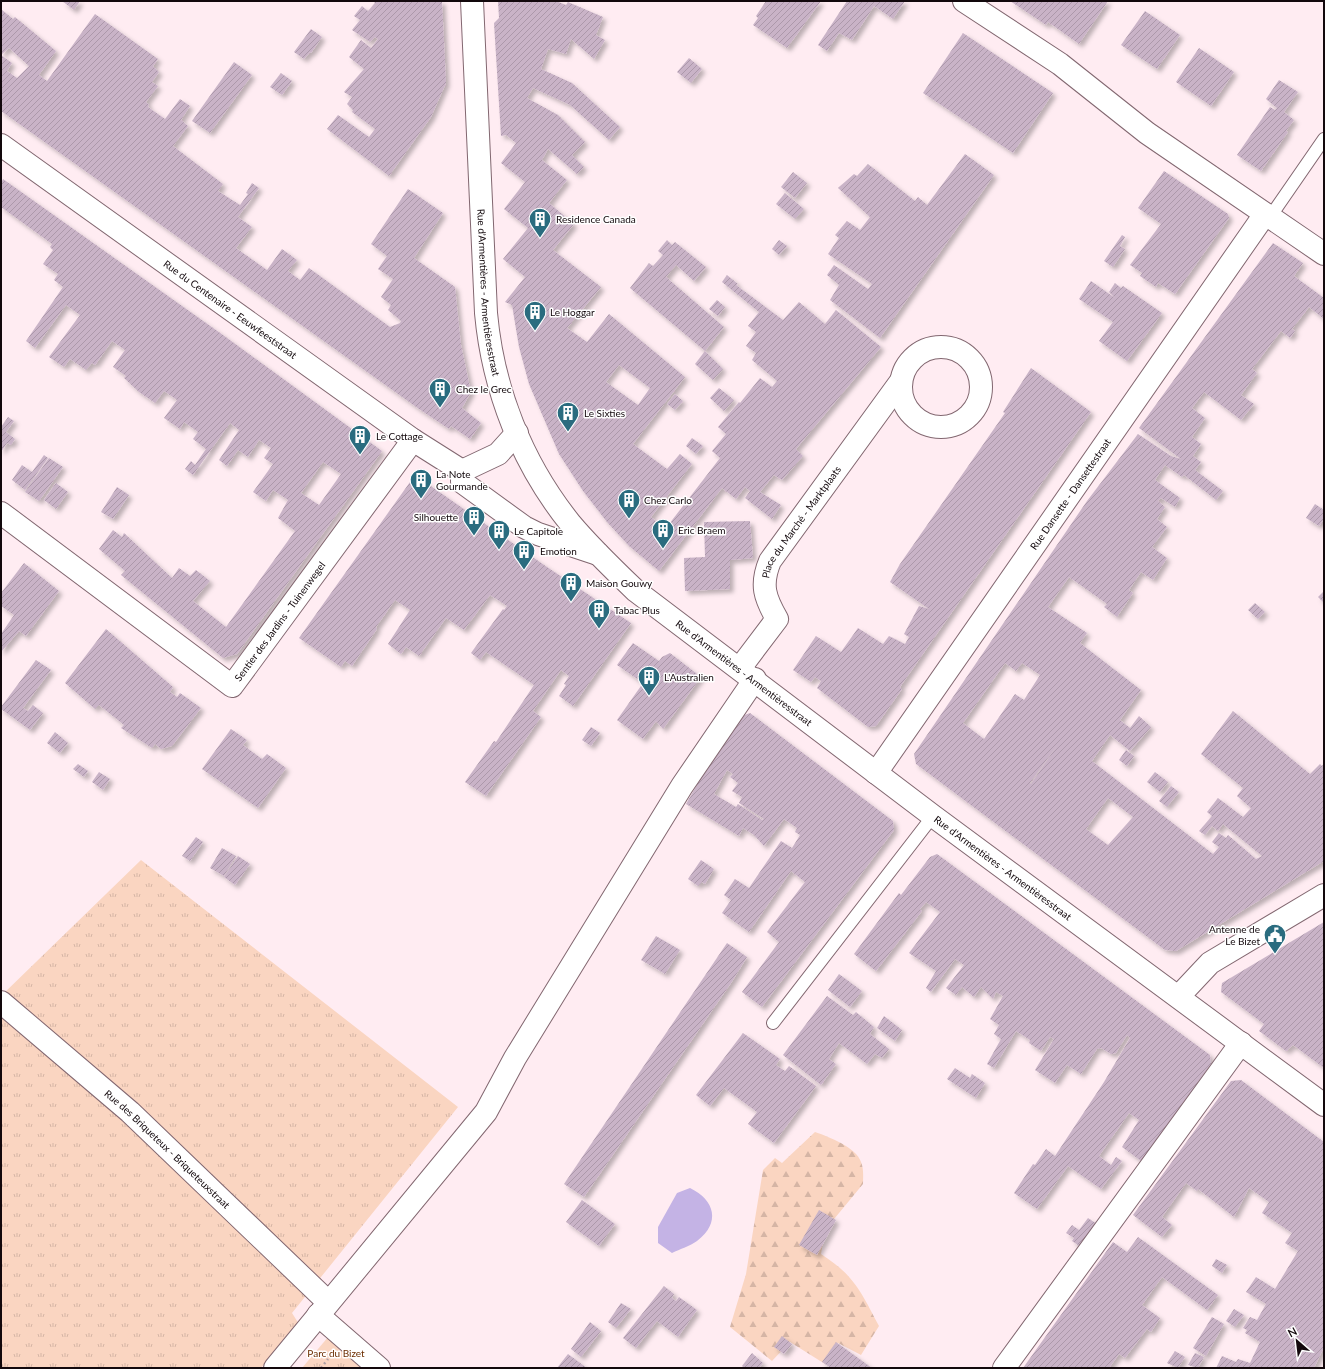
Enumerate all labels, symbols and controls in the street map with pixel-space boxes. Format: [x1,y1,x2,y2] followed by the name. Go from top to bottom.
[527,206,553,239] building icon: Residence Canada
[475,209,503,378] street label: Rue d'Armentières - Armentièresstraat
[556,213,636,225] place label: Residence Canada
[161,257,300,361] street label: Rue du Centenaire - Eeuwfeeststraat
[522,299,548,332] building icon: Le Hoggar
[550,306,595,318] place label: Le Hoggar
[427,376,453,409] building icon: Chez le Grec
[456,383,512,395] place label: Chez le Grec
[555,400,581,433] building icon: Le Sixties
[584,407,625,419] place label: Le Sixties
[347,423,373,456] building icon: Le Cottage
[376,430,423,442] place label: Le Cottage
[1027,436,1113,552] street label: Rue Dansette - Dansettestraat
[759,463,843,579] street label: Place du Marché - Marktplaats
[408,467,434,500] building icon: La Note Gourmande
[436,468,488,492] place label: La Note Gourmande
[616,487,642,520] building icon: Chez Carlo
[644,494,692,506] place label: Chez Carlo
[461,504,487,537] building icon: Silhouette
[414,511,458,523] place label: Silhouette
[650,517,676,550] building icon: Eric Braem
[486,518,512,551] building icon: Le Capitole
[678,524,725,536] place label: Eric Braem
[514,525,563,537] place label: Le Capitole
[511,538,537,571] building icon: Emotion
[540,545,577,557] place label: Emotion
[232,559,328,683] street label: Sentier des Jardins - Tuinenwegel
[558,570,584,603] building icon: Maison Gouwy
[586,577,653,589] place label: Maison Gouwy
[586,597,612,630] building icon: Tabac Plus
[614,604,660,616] place label: Tabac Plus
[673,617,815,729] street label: Rue d'Armentières - Armentièresstraat
[636,664,662,697] building icon: L'Australien
[664,671,714,683] place label: L'Australien
[932,813,1074,923] street label: Rue d'Armentières - Armentièresstraat
[1262,922,1288,955] public building icon: Antenne de Le Bizet
[1209,923,1260,947] place label: Antenne de Le Bizet
[102,1087,233,1211] street label: Rue des Briqueteux - Briqueteuxstraat
[1277,1321,1317,1361] north arrow
[1285,1324,1299,1339] text: N
[307,1347,365,1359] park label: Parc du Bizet

